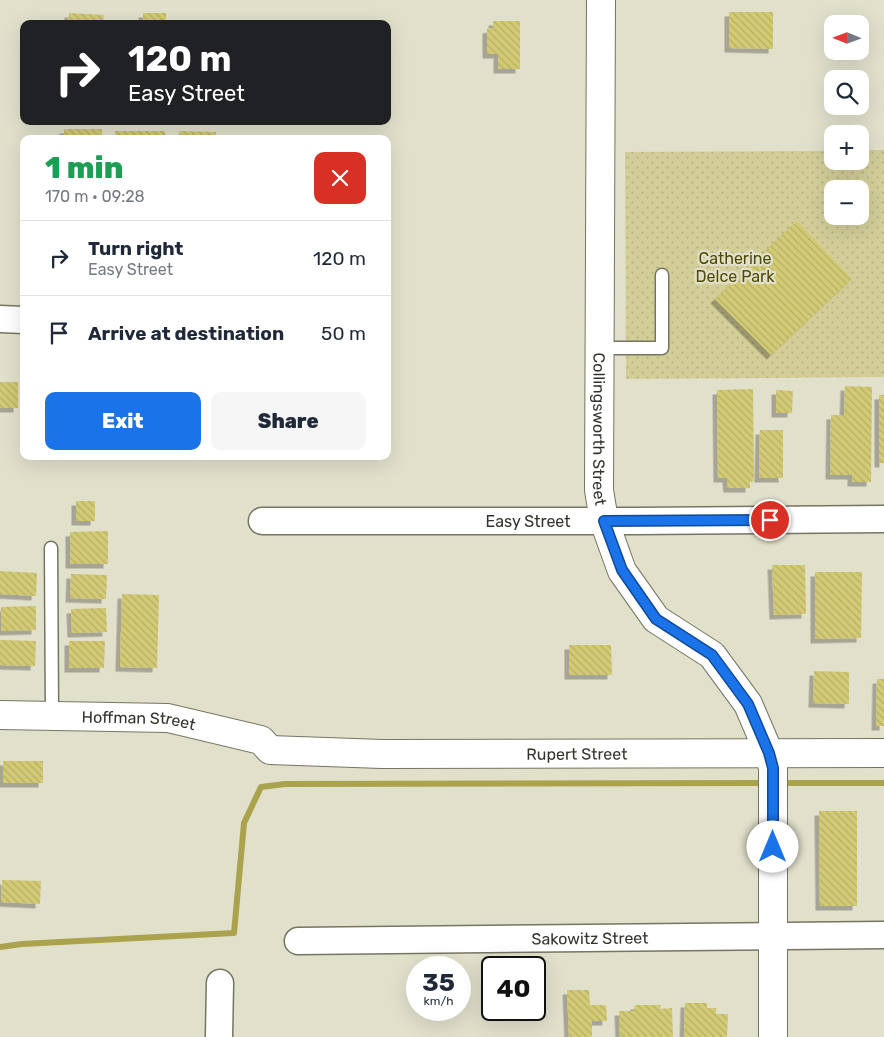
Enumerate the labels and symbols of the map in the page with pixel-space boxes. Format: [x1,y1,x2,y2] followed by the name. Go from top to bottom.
[824,15,869,60] north arrow
[696,249,775,286] park label: Catherine Delce Park
[589,353,611,507] street label: Collingsworth Street
[749,499,791,541] pin
[485,512,571,531] street label: Easy Street
[82,707,198,734] street label: Hoffman Street
[526,744,628,763] street label: Rupert Street
[746,820,798,872] position arrow
[531,928,649,948] street label: Sakowitz Street
[481,956,546,1021] speed limit sign: 40

